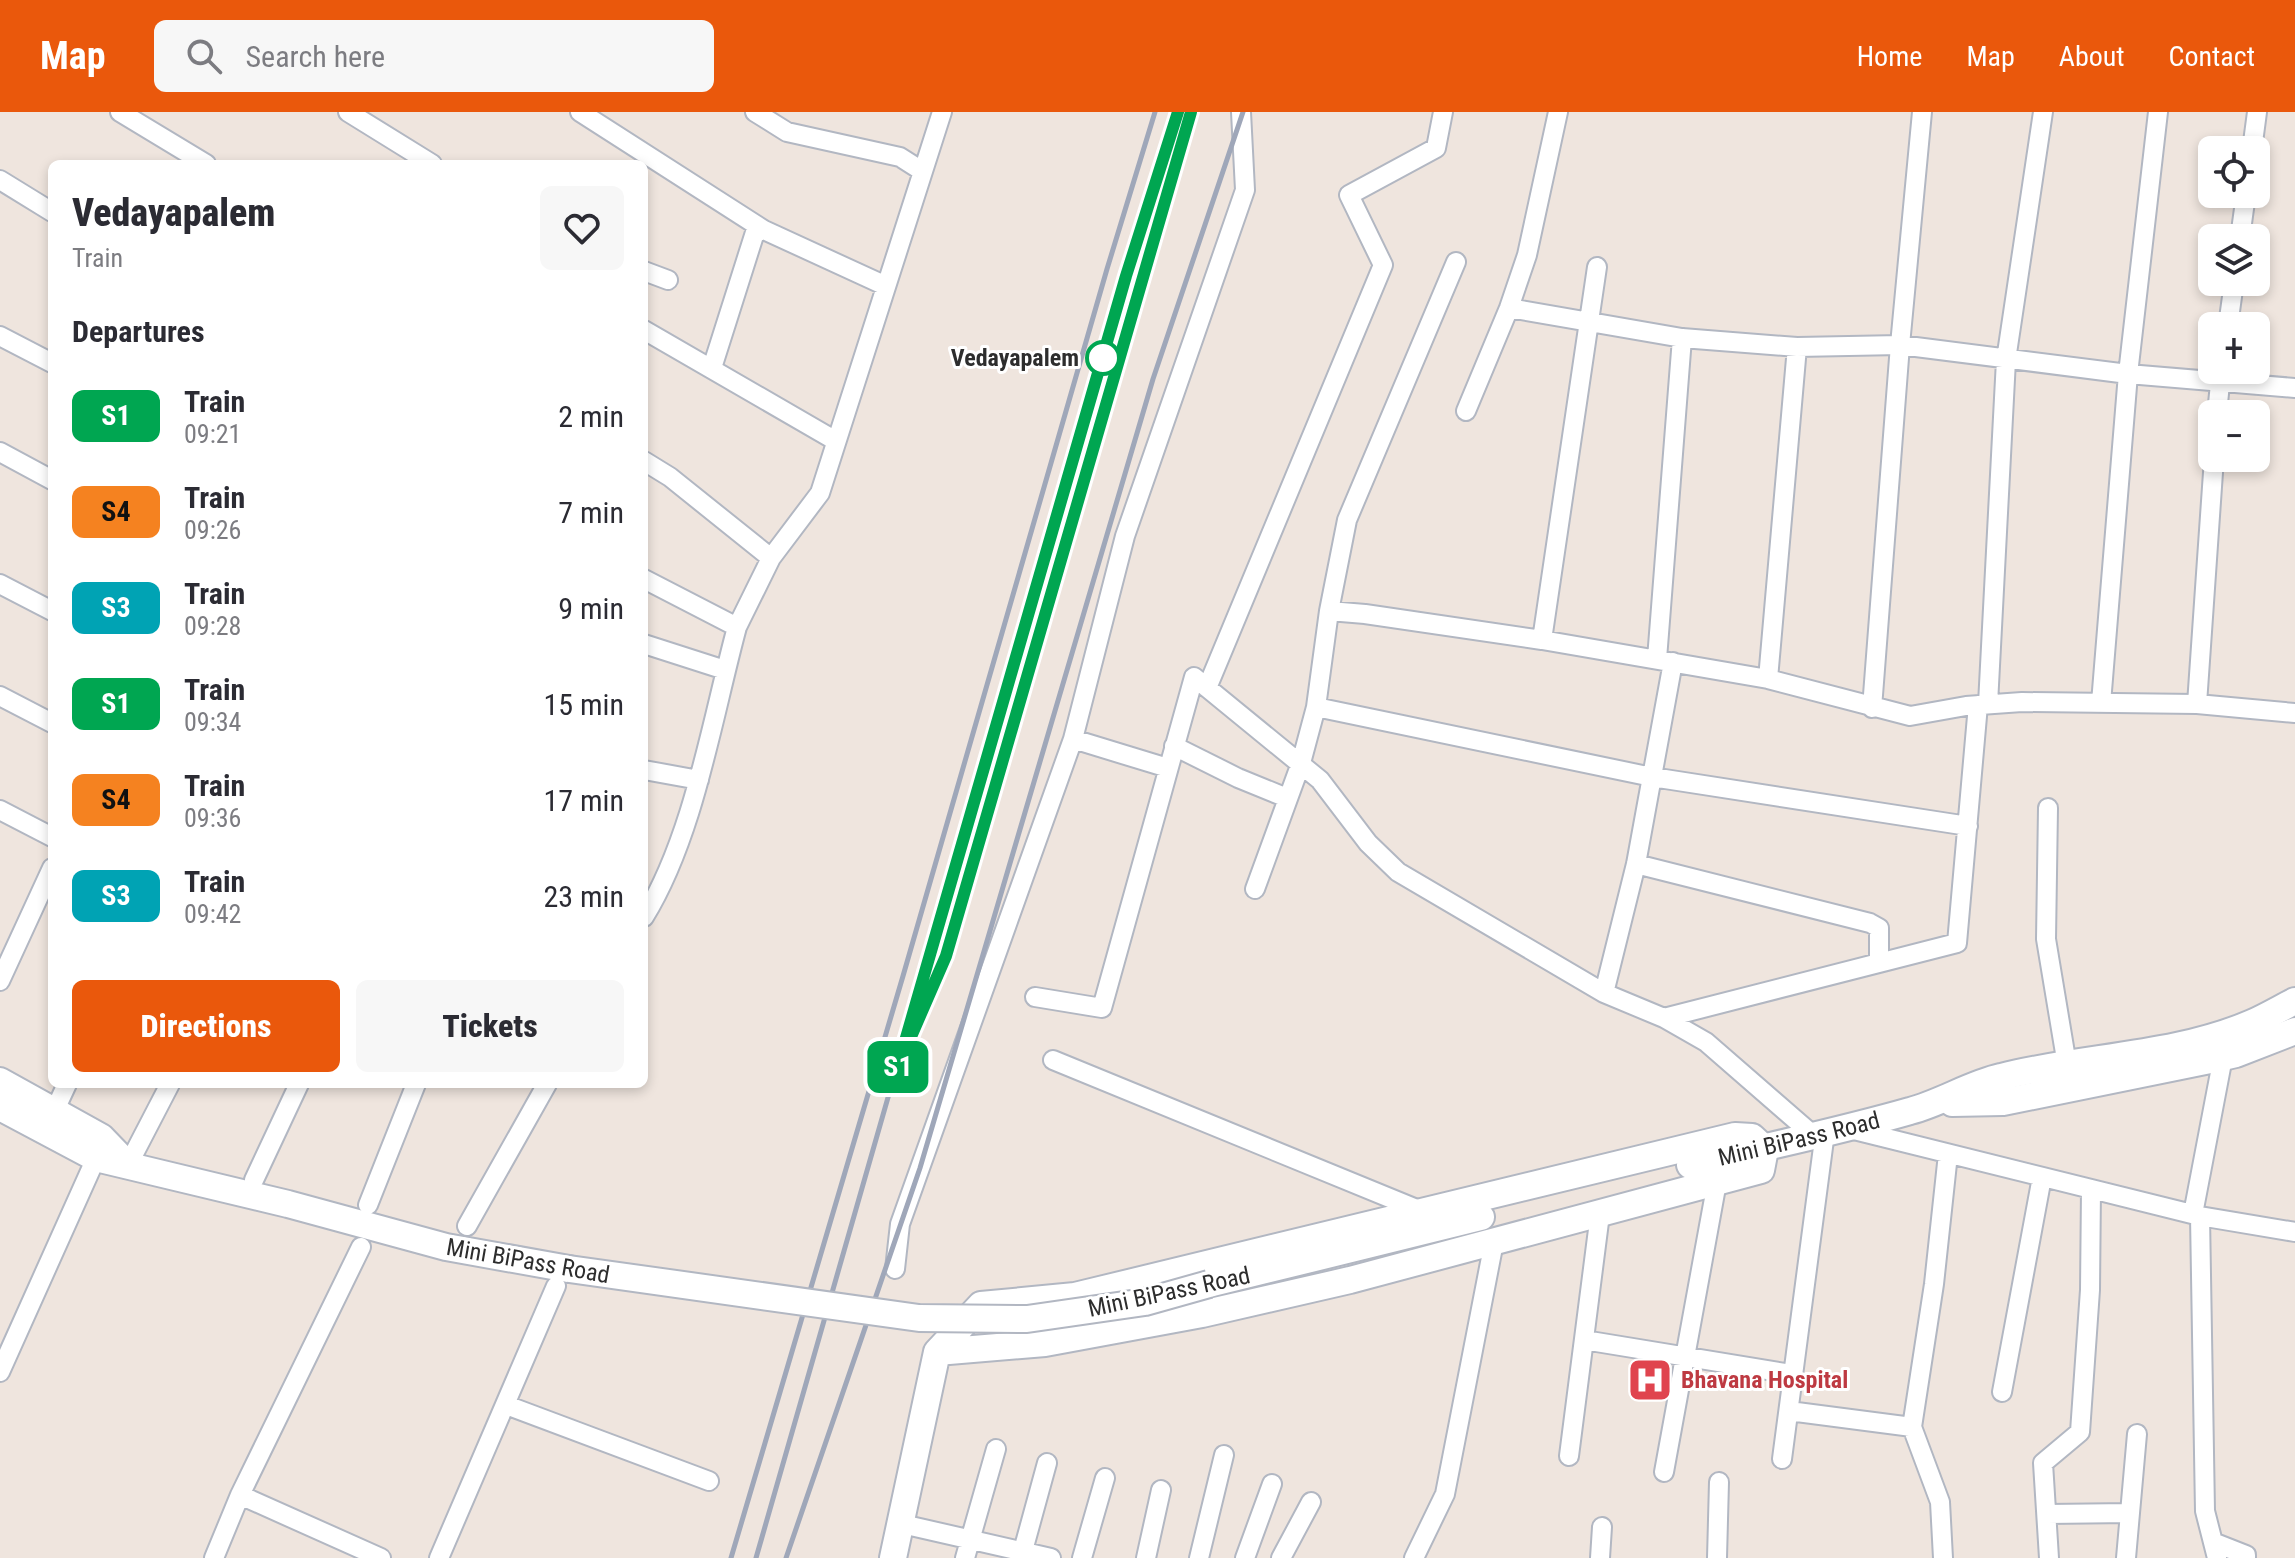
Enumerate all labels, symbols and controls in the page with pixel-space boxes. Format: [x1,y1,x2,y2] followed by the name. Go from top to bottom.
[154,20,714,92] search box
[40,34,106,78] text: Map
[182,34,226,78] icon: search
[246,39,385,74] text: Search here
[1857,40,1922,73] text: Home
[1966,40,2015,73] text: Map
[2059,40,2125,73] text: About
[2169,40,2255,73] text: Contact
[2198,136,2270,472] map controls
[2198,136,2270,208] button: locate
[540,186,624,270] button: heart
[72,191,275,235] text: Vedayapalem
[2198,224,2270,296] button: layers
[72,243,123,273] text: Train
[2198,312,2270,384] button: +
[72,314,205,349] text: Departures
[1086,341,1120,375] marker: Vedayapalem
[951,344,1079,372] place label: Vedayapalem
[184,384,245,419] text: Train
[101,399,131,432] text: S1
[558,399,624,434] text: 2 min
[2198,400,2270,472] button: −
[184,419,241,449] text: 09:21
[184,480,245,515] text: Train
[101,495,131,528] text: S4
[558,495,624,530] text: 7 min
[184,515,241,545] text: 09:26
[184,576,245,611] text: Train
[101,591,131,624] text: S3
[558,591,624,626] text: 9 min
[184,611,241,641] text: 09:28
[184,672,245,707] text: Train
[101,687,131,720] text: S1
[543,687,624,722] text: 15 min
[184,707,241,737] text: 09:34
[184,768,245,803] text: Train
[101,783,131,816] text: S4
[543,783,624,818] text: 17 min
[184,803,241,833] text: 09:36
[184,864,245,899] text: Train
[101,879,131,912] text: S3
[543,879,624,914] text: 23 min
[184,899,241,929] text: 09:42
[72,980,340,1072] button: Directions
[356,980,624,1072] button: Tickets
[862,1041,934,1093] line badge: S1
[883,1050,913,1083] text: S1
[1715,1106,1883,1172] street label: Mini BiPass Road
[444,1233,612,1289] street label: Mini BiPass Road
[1085,1261,1253,1323] street label: Mini BiPass Road
[1626,1356,1674,1404] hospital icon: Bhavana Hospital
[1681,1366,1848,1394] place label: Bhavana Hospital

